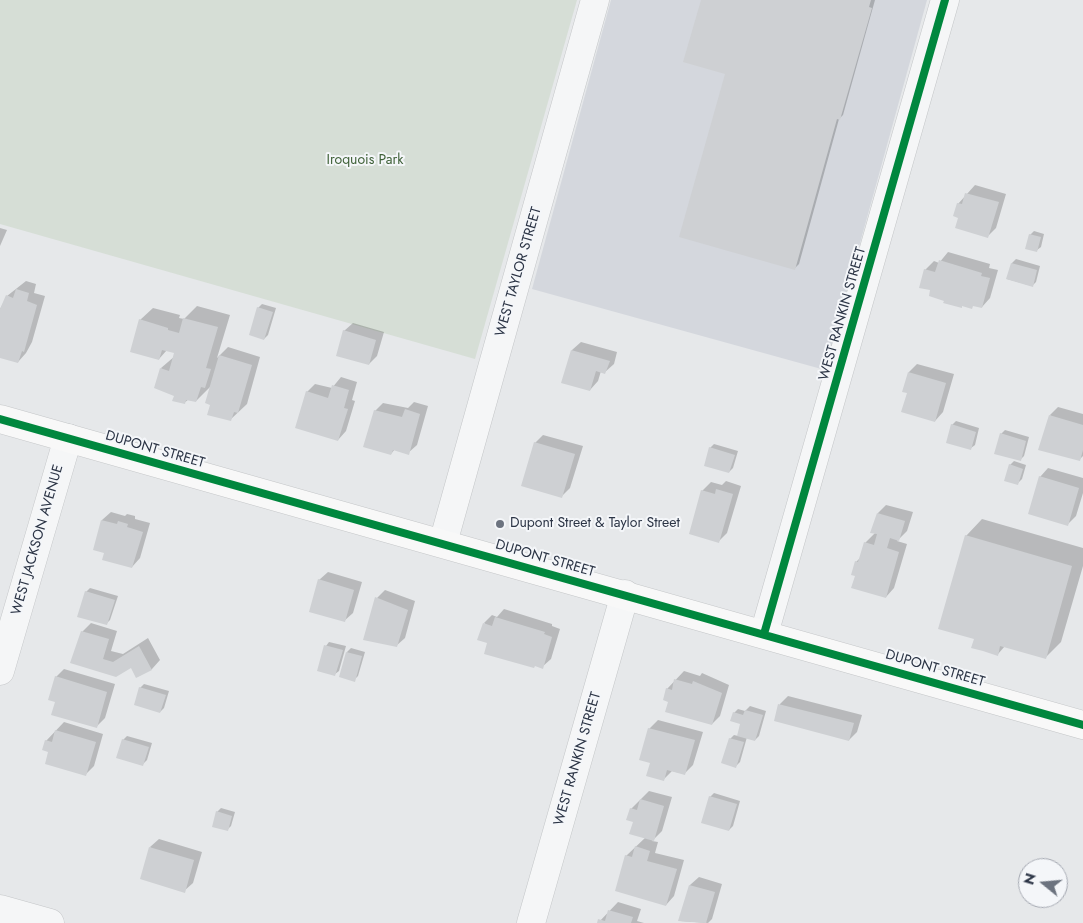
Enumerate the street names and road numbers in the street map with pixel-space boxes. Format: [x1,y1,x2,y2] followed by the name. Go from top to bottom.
[492,205,546,339] street label: WEST TAYLOR STREET
[816,245,870,383] street label: WEST RANKIN STREET
[103,428,207,472] street label: DUPONT STREET
[8,463,68,617] street label: WEST JACKSON AVENUE
[493,537,597,581] street label: DUPONT STREET
[883,647,987,691] street label: DUPONT STREET
[551,690,605,828] street label: WEST RANKIN STREET

